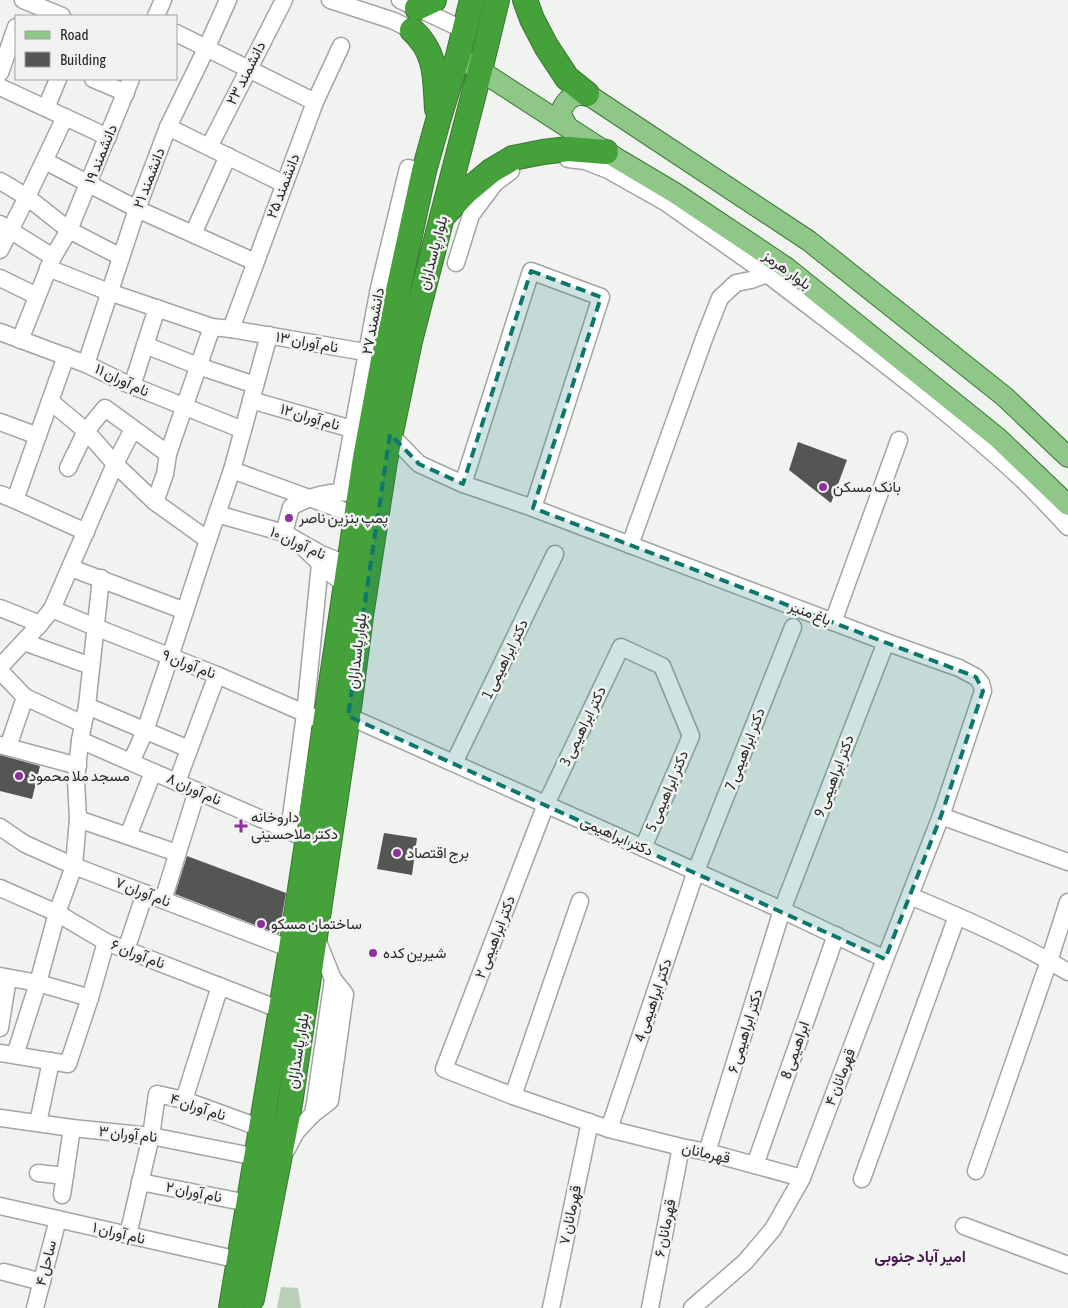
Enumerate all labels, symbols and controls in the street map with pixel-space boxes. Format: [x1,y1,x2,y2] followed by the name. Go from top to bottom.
[15,15,178,80] legend
[60,26,89,43] text: Road
[222,38,269,107] street label: دانشمند ۲۳
[60,51,106,68] text: Building
[81,121,120,186] street label: دانشمند ۱۹
[129,145,168,210] street label: دانشمند ۲۱
[262,151,303,221] street label: دانشمند ۲۵
[414,214,453,292] street label: بلوار پاسداران
[759,246,815,294] street label: بلوار هرمز
[358,286,387,356] street label: دانشمند ۲۷
[274,328,340,357] street label: نام آوران ۱۳
[92,360,152,401] street label: نام آوران ۱۱
[278,400,342,435] street label: نام آوران ۱۲
[833,478,901,497] place label: بانک مسکن
[817,481,829,493] marker: بانک مسکن
[298,509,388,528] place label: پمپ بنزین ناصر
[283,512,295,524] marker: پمپ بنزین ناصر
[267,523,329,564] street label: نام آوران ۱۰
[785,596,834,631] street label: باغ منیر
[343,612,372,690] street label: بلوار پاسداران
[478,616,533,702] street label: دکتر ابراهیمی 1
[159,645,219,683] street label: نام آوران ۹
[556,683,611,769] street label: دکتر ابراهیمی 3
[721,705,770,793] street label: دکتر ابراهیمی 7
[810,732,859,820] street label: دکتر ابراهیمی 9
[642,748,693,835] street label: دکتر ابراهیمی 5
[29,767,130,785] place label: مسجد ملا محمود
[163,769,224,810] street label: نام آوران ۸
[13,770,25,782] marker: مسجد ملا محمود
[251,808,338,844] place label: داروخانه دکتر ملاحسینی
[578,812,656,861] street label: دکتر ابراهیمی
[235,820,247,832] marker: داروخانه دکتر ملاحسینی
[407,844,469,864] place label: برج اقتصاد
[391,847,403,859] marker: برج اقتصاد
[112,873,173,912] street label: نام آوران ۷
[471,893,520,981] street label: دکتر ابراهیمی ۲
[271,915,362,933] place label: ساختمان مسکو
[255,918,267,930] marker: ساختمان مسکو
[108,935,168,973] street label: نام آوران ۶
[383,944,446,963] place label: شیرین کده
[367,947,379,959] marker: شیرین کده
[630,956,677,1044] street label: دکتر ابراهیمی 4
[724,987,767,1075] street label: دکتر ابراهیمی ۶
[283,1012,314,1090] street label: بلوار پاسداران
[777,1019,814,1081] street label: ابراهیمی 8
[821,1046,859,1108] street label: قهرمانان ۴
[167,1090,228,1125] street label: نام آوران ۴
[98,1122,158,1147] street label: نام آوران ۳
[680,1139,732,1167] street label: قهرمانان
[164,1178,224,1207] street label: نام آوران ۲
[555,1184,585,1246] street label: قهرمانان ۷
[651,1197,679,1258] street label: قهرمانان ۶
[91,1218,147,1249] street label: نام آوران ۱
[32,1238,60,1288] street label: ساحل ۴
[874,1247,966,1267] district label: امير آباد جنوبی

